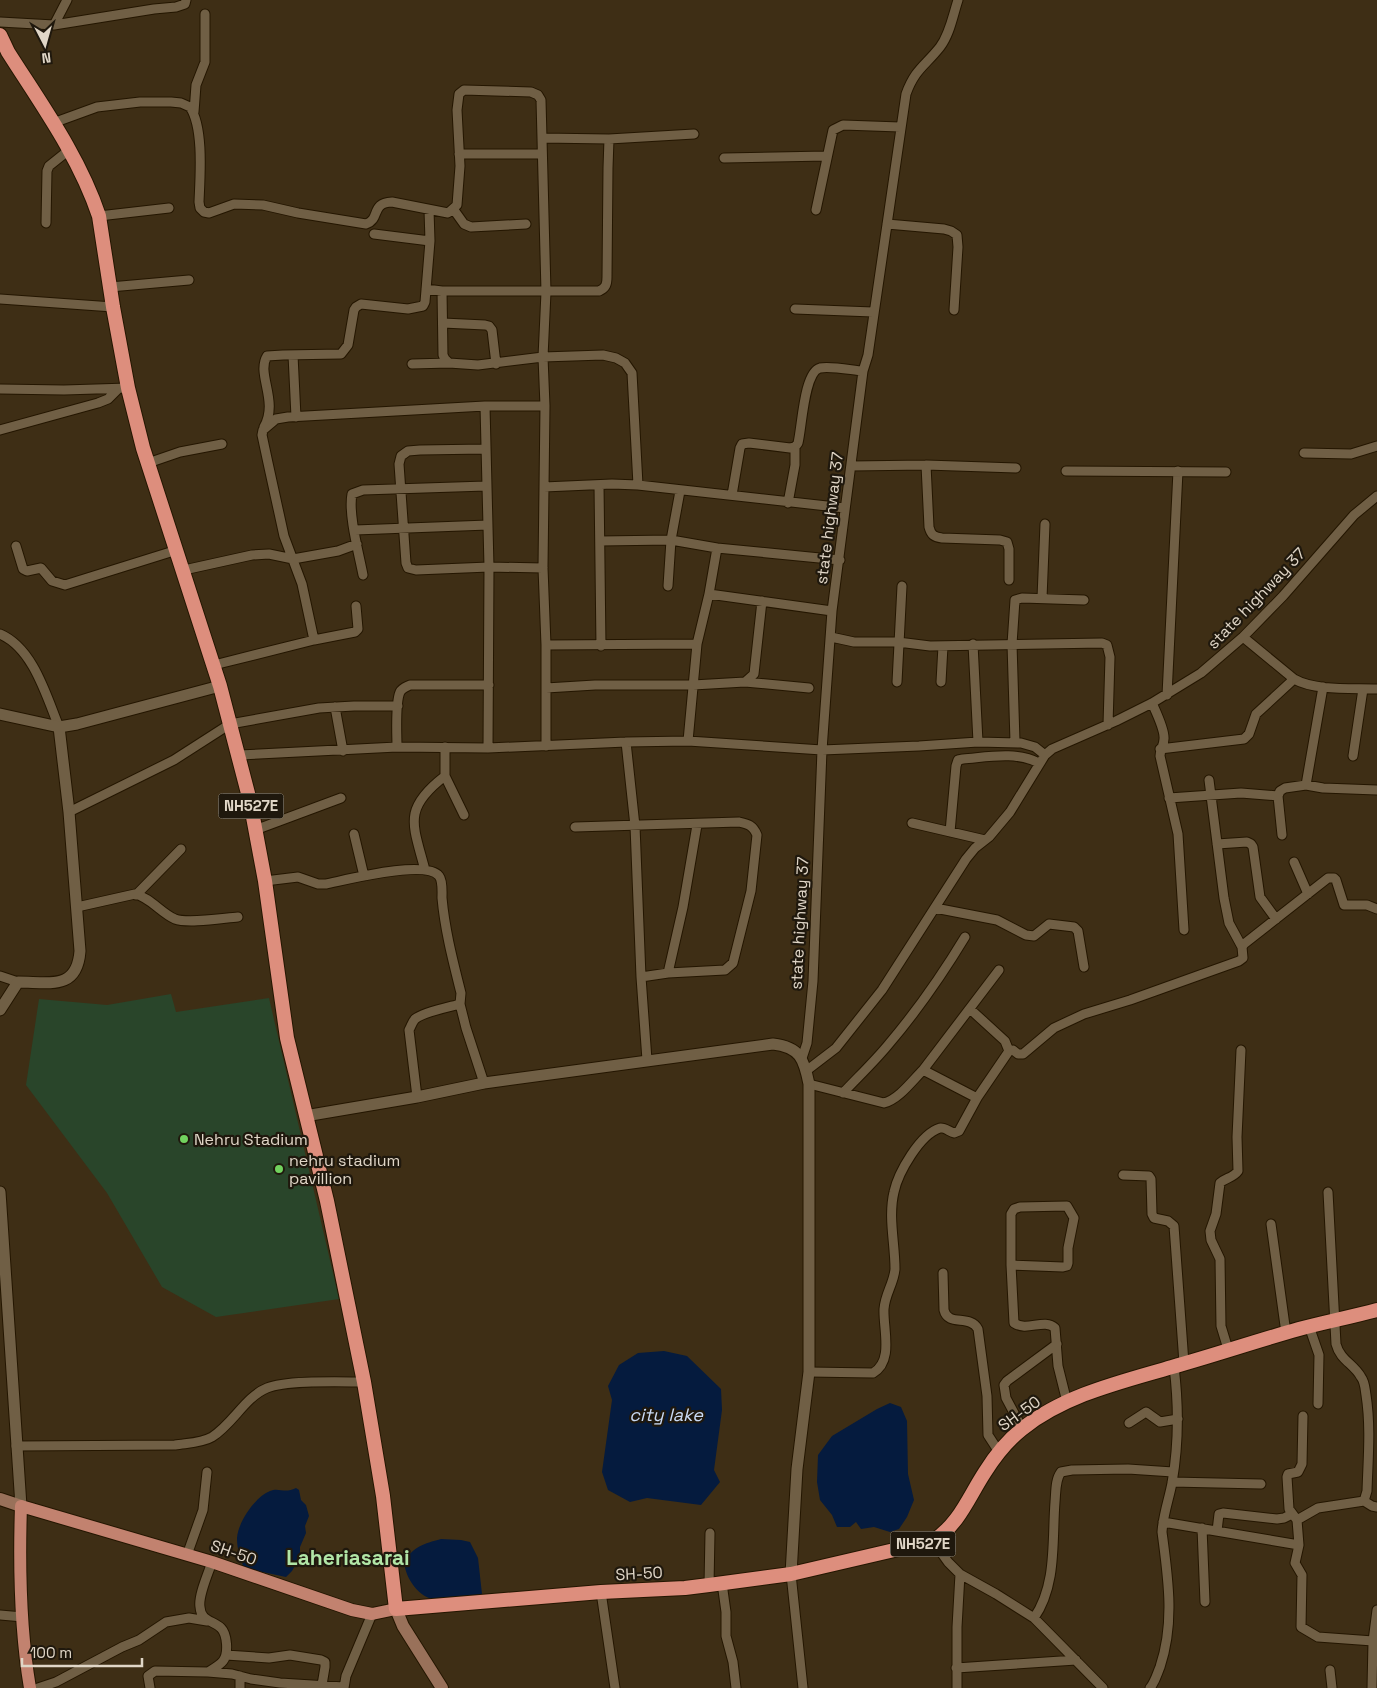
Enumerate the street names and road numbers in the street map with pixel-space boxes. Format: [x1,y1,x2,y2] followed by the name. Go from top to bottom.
[811,451,848,585] street label: state highway 37
[1203,543,1310,653] street label: state highway 37
[218,794,284,818] road number: NH527E
[786,856,813,990] street label: state highway 37
[994,1391,1045,1436] street label: SH-50
[890,1532,956,1556] road number: NH527E
[208,1535,260,1570] street label: SH-50
[615,1562,663,1585] street label: SH-50

